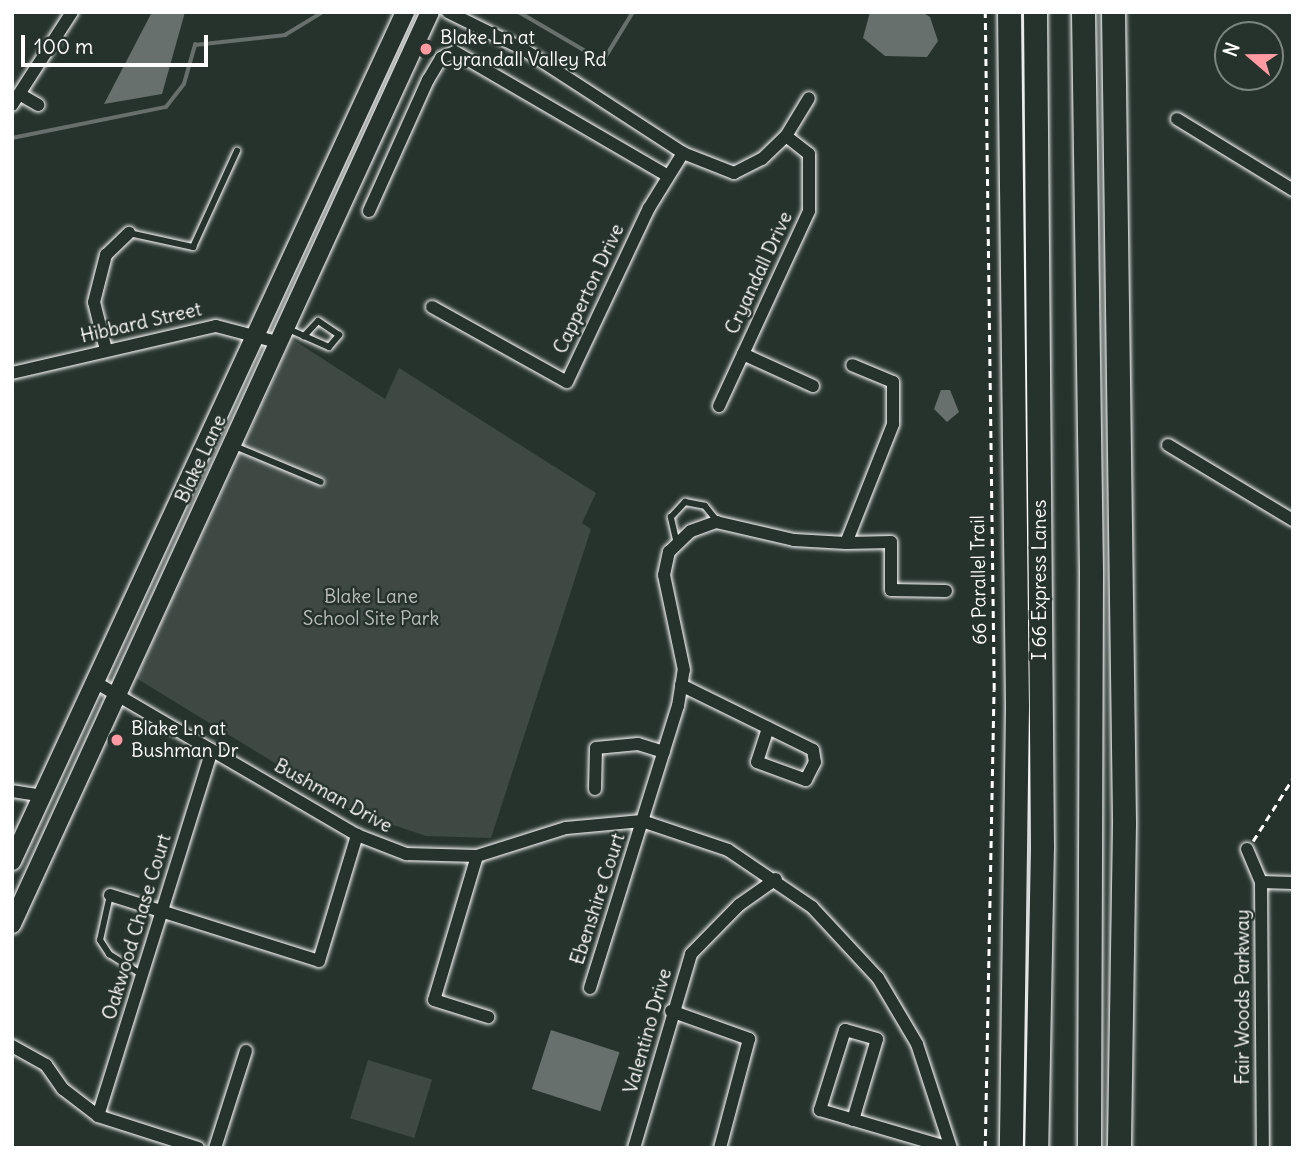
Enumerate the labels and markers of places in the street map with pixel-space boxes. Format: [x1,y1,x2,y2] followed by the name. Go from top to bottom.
[440,27,607,71] place label: Blake Ln at Cyrandall Valley Rd
[418,41,434,57] marker: Blake Ln at Cyrandall Valley Rd
[131,718,238,762] place label: Blake Ln at Bushman Dr
[109,732,125,748] marker: Blake Ln at Bushman Dr

